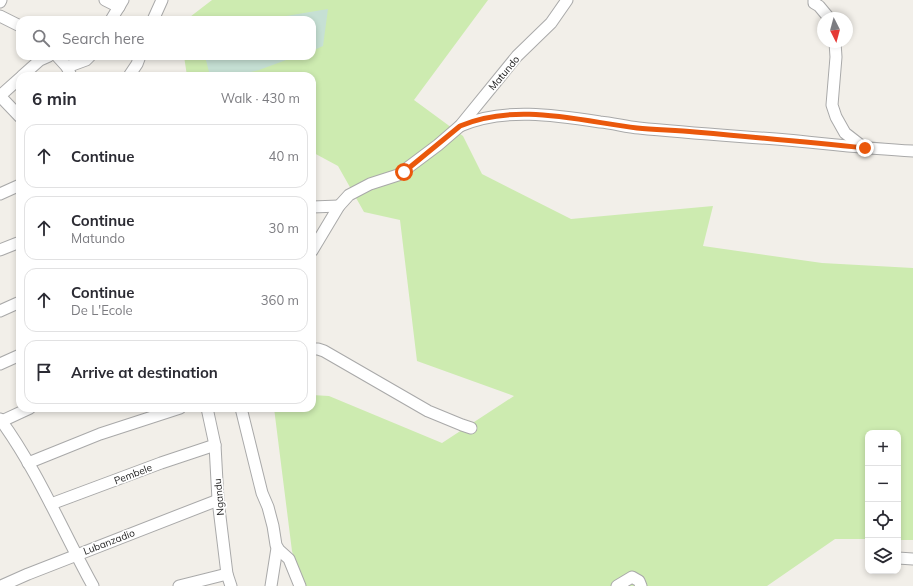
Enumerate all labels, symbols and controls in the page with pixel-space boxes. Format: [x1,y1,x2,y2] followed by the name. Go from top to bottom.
[817,12,853,48] north arrow
[16,16,316,60] search box
[30,27,52,49] icon: search
[62,29,144,48] text: Search here
[486,53,522,93] street label: Matundo
[32,88,77,109] text: 6 min
[221,90,300,106] text: Walk · 430 m
[856,139,874,157] route end
[33,145,55,167] icon: ahead
[71,147,134,166] text: Continue
[269,148,299,164] text: 40 m
[395,163,413,181] route start
[71,211,134,230] text: Continue
[33,217,55,239] icon: ahead
[269,220,299,236] text: 30 m
[71,230,125,246] text: Matundo
[71,283,134,302] text: Continue
[33,289,55,311] icon: ahead
[261,292,299,308] text: 360 m
[71,302,133,318] text: De L'Ecole
[33,361,55,383] icon: arrive
[71,363,218,382] text: Arrive at destination
[865,430,901,574] map controls
[865,430,901,466] button: +
[112,461,154,487] street label: Pembele
[865,466,901,502] button: −
[211,478,227,516] street label: Ngandu
[865,502,901,538] button: locate
[81,526,137,558] street label: Lubanzadio
[865,538,901,574] button: layers

